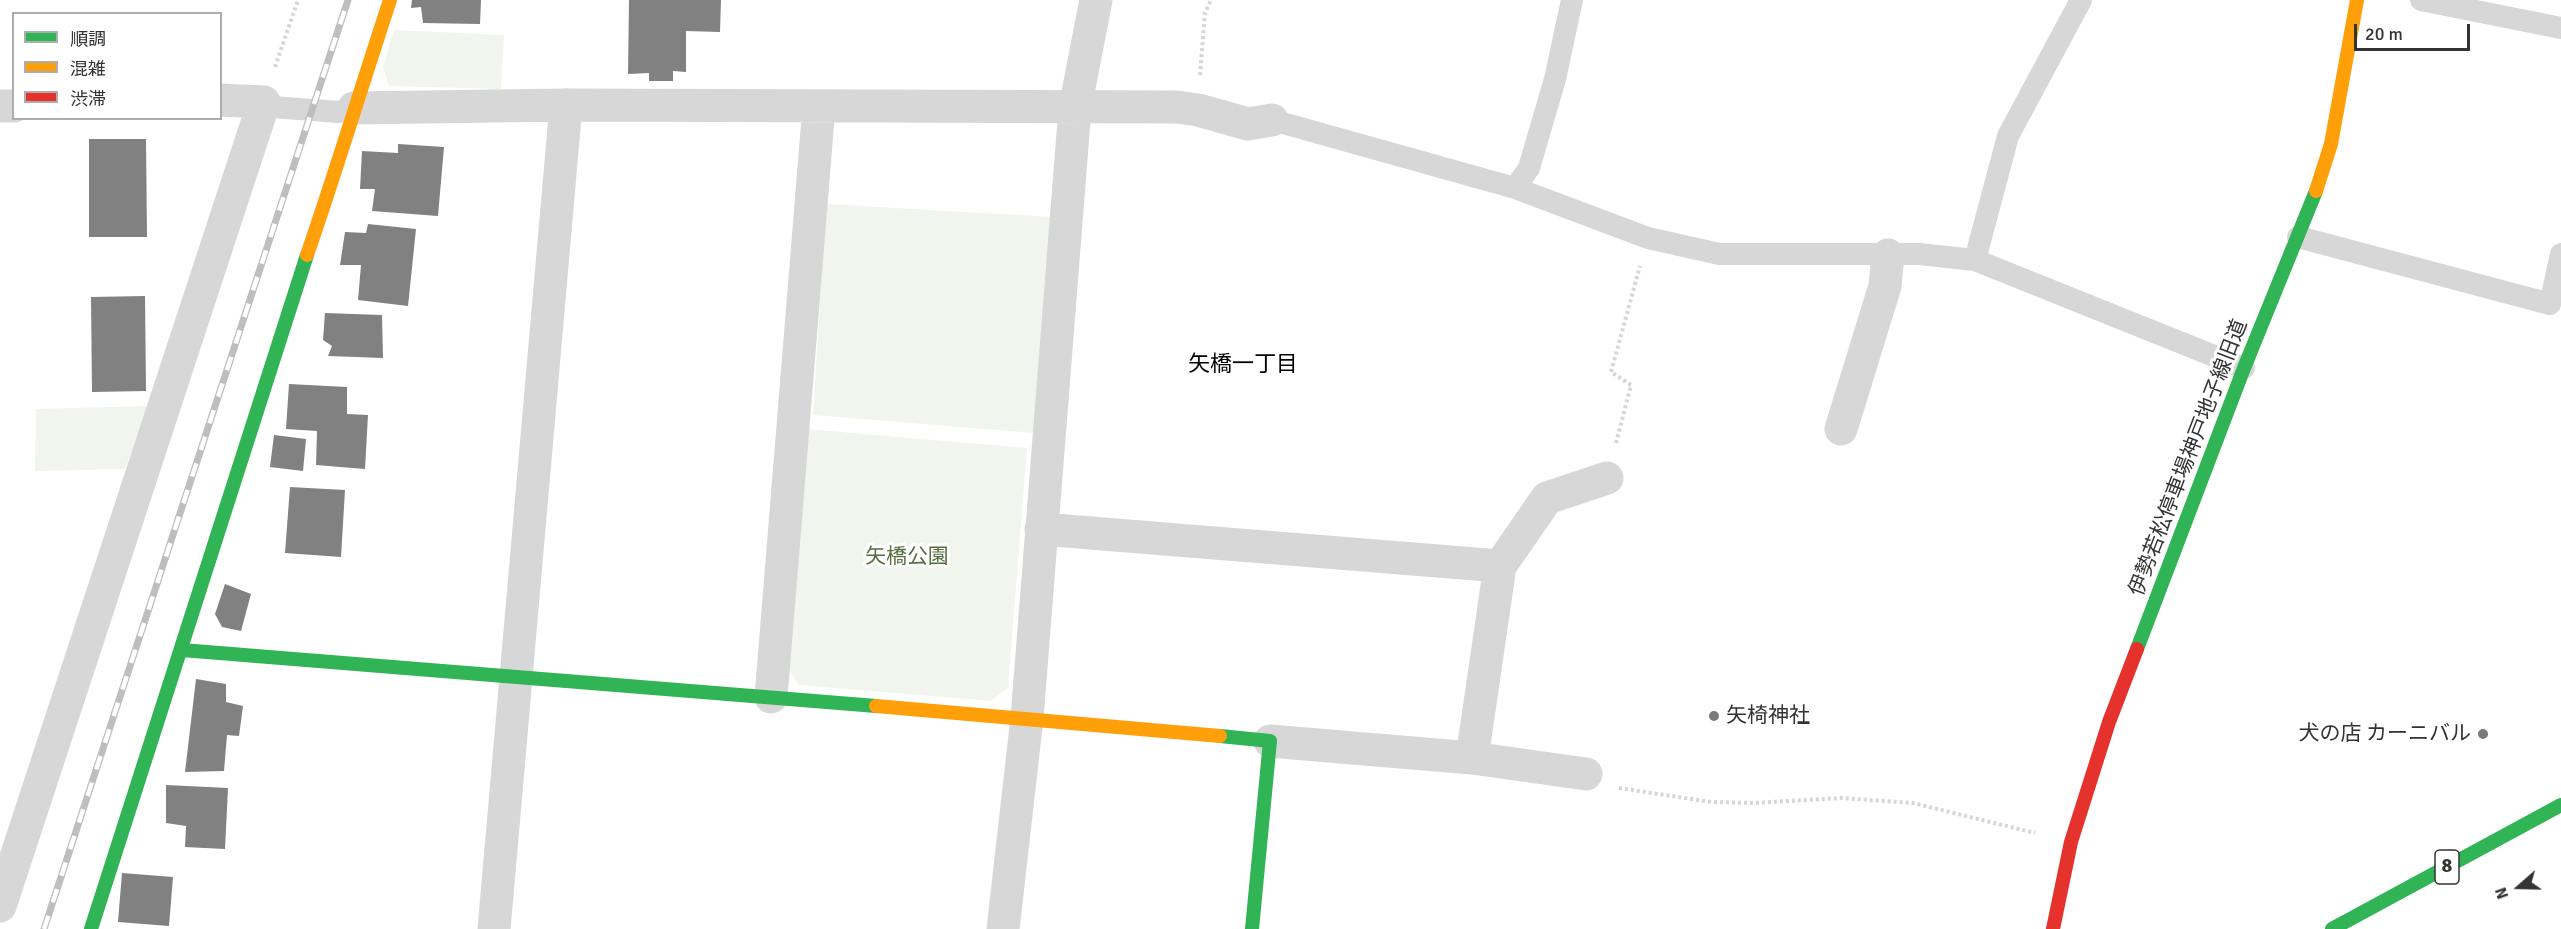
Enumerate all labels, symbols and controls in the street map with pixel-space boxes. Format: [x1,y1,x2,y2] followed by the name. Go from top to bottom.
[12,12,222,120] legend
[2357,12,2472,50] scale bar
[2365,23,2403,45] text: 20 m
[70,28,106,50] text: 順調
[70,58,106,80] text: 混雑
[70,88,106,110] text: 渋滞
[2125,316,2253,600] street label: 伊勢若松停車場神戸地子線旧道
[1188,352,1298,378] district label: 矢橋一丁目
[865,544,949,570] park label: 矢橋公園
[1726,703,1810,729] place label: 矢椅神社
[1707,709,1721,723] marker: 矢椅神社
[2298,721,2471,747] place label: 犬の店 カーニバル
[2476,727,2490,741] marker: 犬の店 カーニバル
[2435,850,2459,884] road number: 8
[2489,857,2549,917] north arrow
[2491,885,2513,902] text: N

